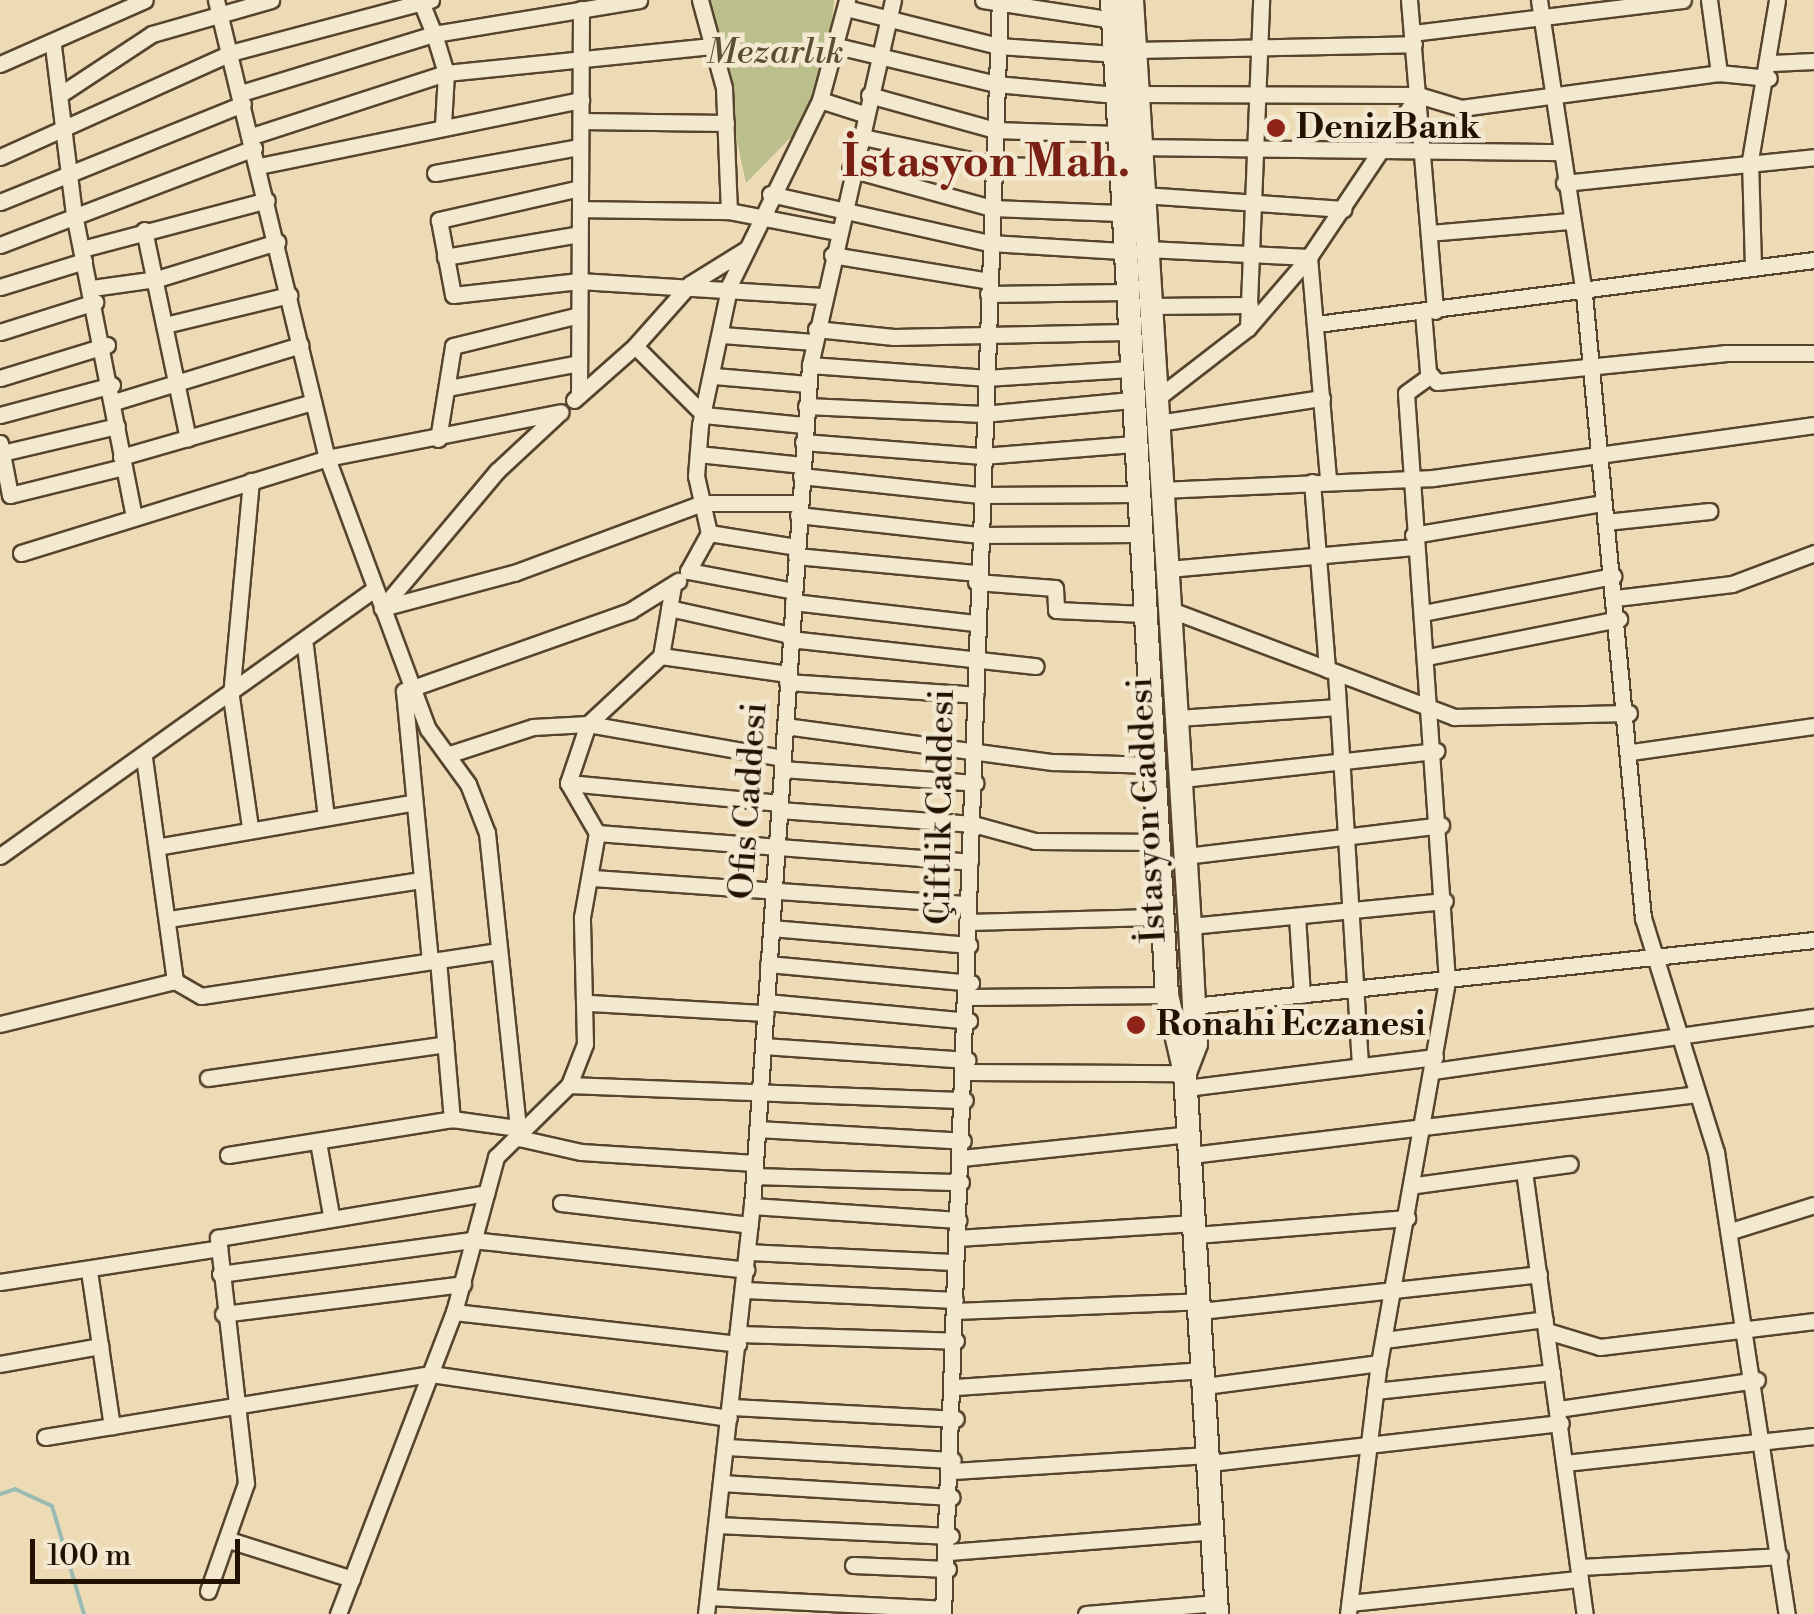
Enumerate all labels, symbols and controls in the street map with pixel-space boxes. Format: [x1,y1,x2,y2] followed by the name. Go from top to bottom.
[706,32,844,74] park label: Mezarlık
[1296,107,1480,149] place label: DenizBank
[1265,117,1287,139] marker: DenizBank
[842,136,1130,190] district label: İstasyon Mah.
[1120,676,1176,944] street label: İstasyon Caddesi
[918,689,964,925] street label: Çiftlik Caddesi
[721,701,777,901] street label: Ofis Caddesi
[1156,1004,1426,1046] place label: Ronahi Eczanesi
[1125,1014,1147,1036] marker: Ronahi Eczanesi
[35,1519,245,1581] scale bar
[47,1537,131,1575] text: 100 m

